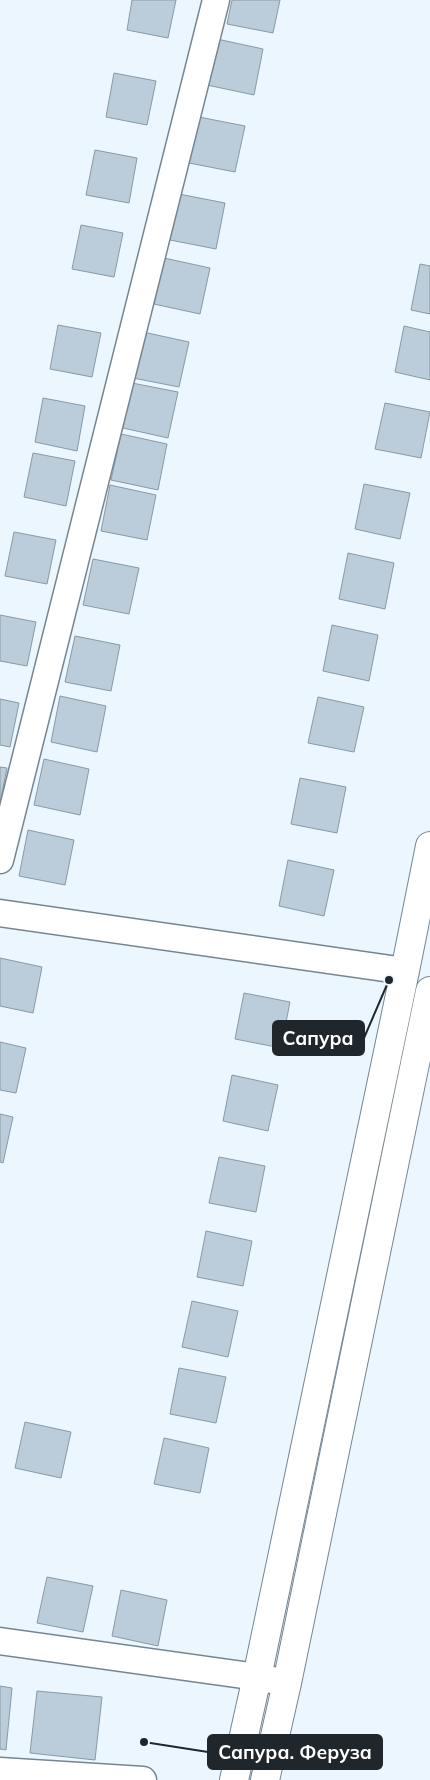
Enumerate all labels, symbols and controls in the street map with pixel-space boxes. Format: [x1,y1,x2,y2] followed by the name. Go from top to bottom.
[273,1021,364,1055] callout: Сапура
[282,1026,354,1050] text: Сапура
[208,1735,382,1769] callout: Сапура. Феруза
[218,1740,372,1764] text: Сапура. Феруза

